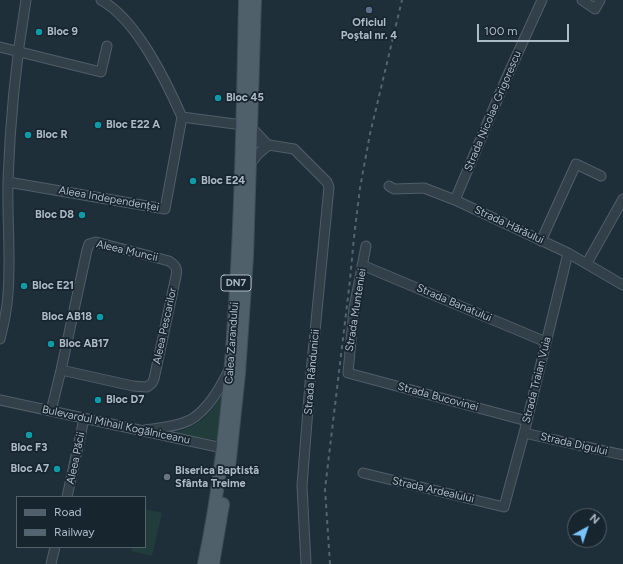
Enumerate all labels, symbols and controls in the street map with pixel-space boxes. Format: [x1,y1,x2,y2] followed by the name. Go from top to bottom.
[364,5,374,15] marker: Oficiul Poștal nr. 4
[341,16,397,42] place label: Oficiul Poștal nr. 4
[479,16,571,42] scale bar
[484,24,518,38] text: 100 m
[47,25,78,39] place label: Bloc 9
[34,27,44,37] marker: Bloc 9
[462,49,524,173] street label: Strada Nicolae Grigorescu
[226,91,264,105] place label: Bloc 45
[213,93,223,103] marker: Bloc 45
[106,118,160,132] place label: Bloc E22 A
[93,120,103,130] marker: Bloc E22 A
[36,128,68,142] place label: Bloc R
[23,130,33,140] marker: Bloc R
[201,174,245,188] place label: Bloc E24
[188,176,198,186] marker: Bloc E24
[58,184,160,214] street label: Aleea Independenței
[472,203,546,247] street label: Strada Hărăului
[35,208,74,222] place label: Bloc D8
[77,210,87,220] marker: Bloc D8
[95,238,159,264] street label: Aleea Muncii
[343,267,369,353] street label: Strada Munteniei
[221,275,251,291] road number: DN7
[32,279,74,293] place label: Bloc E21
[19,281,29,291] marker: Bloc E21
[414,281,494,325] street label: Strada Banatului
[150,287,180,365] street label: Aleea Pescarilor
[223,302,241,384] street label: Calea Zarandului
[42,310,92,324] place label: Bloc AB18
[95,312,105,322] marker: Bloc AB18
[302,329,322,415] street label: Strada Rândunicii
[520,335,554,425] street label: Strada Traian Vuia
[59,337,109,351] place label: Bloc AB17
[46,339,56,349] marker: Bloc AB17
[396,380,480,414] street label: Strada Bucovinei
[106,393,144,407] place label: Bloc D7
[93,395,103,405] marker: Bloc D7
[41,403,191,447] street label: Bulevardul Mihail Kogălniceanu
[24,430,34,440] marker: Bloc F3
[539,430,609,458] street label: Strada Digului
[64,431,88,485] street label: Aleea Păcii
[11,441,47,455] place label: Bloc F3
[11,462,49,476] place label: Bloc A7
[52,464,62,474] marker: Bloc A7
[175,464,259,490] place label: Biserica Baptistă Sfânta Treime
[162,472,172,482] marker: Biserica Baptistă Sfânta Treime
[391,474,475,506] street label: Strada Ardealului
[16,496,146,548] legend
[54,505,82,519] text: Road
[567,508,607,548] north arrow
[587,511,602,527] text: N
[54,525,95,539] text: Railway

